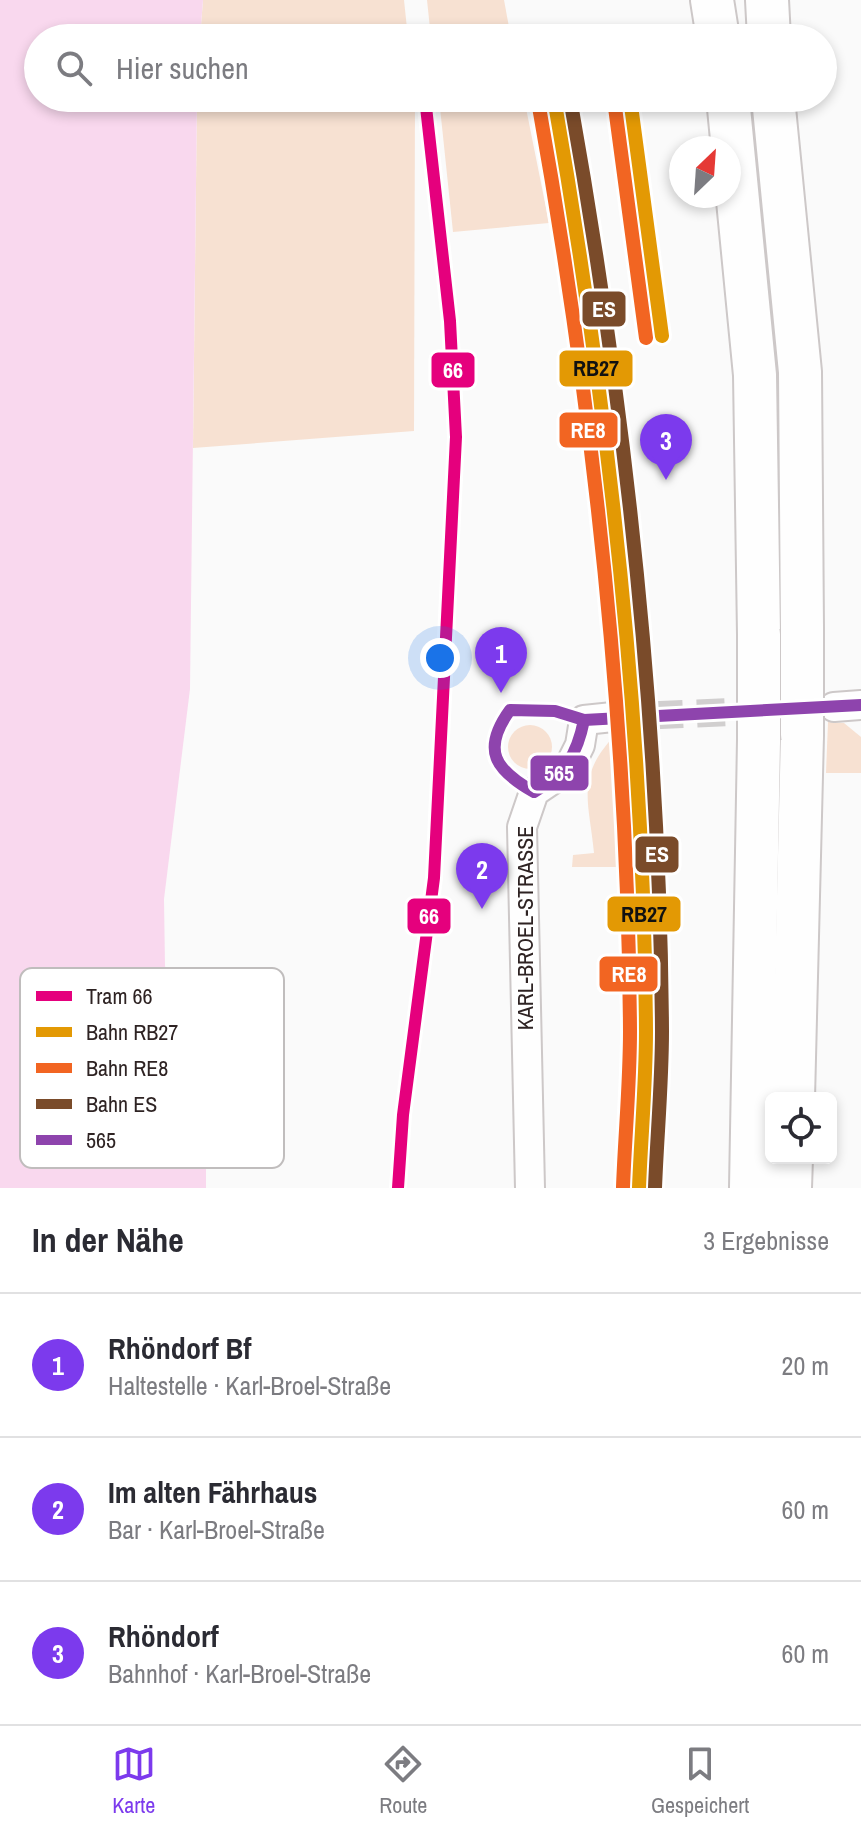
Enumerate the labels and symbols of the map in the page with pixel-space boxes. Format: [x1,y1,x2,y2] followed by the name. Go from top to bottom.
[669,136,741,208] north arrow
[581,290,627,328] line badge: ES
[592,294,616,324] text: ES
[558,349,634,388] line badge: RB27
[430,351,476,389] line badge: 66
[573,353,619,383] text: RB27
[443,355,463,385] text: 66
[558,411,619,449] line badge: RE8
[640,414,692,480] pin: 3
[570,415,606,445] text: RE8
[475,627,527,693] pin: 1
[420,638,460,678] your location
[529,754,590,792] line badge: 565
[544,758,574,788] text: 565
[510,826,540,1030] street label: KARL-BROEL-STRASSE
[634,835,680,874] line badge: ES
[645,839,669,869] text: ES
[456,843,508,909] pin: 2
[606,895,682,933] line badge: RB27
[406,897,452,935] line badge: 66
[621,899,667,929] text: RB27
[419,901,439,931] text: 66
[598,955,659,993] line badge: RE8
[611,959,647,989] text: RE8
[20,968,284,1168] legend
[86,981,153,1011] text: Tram 66
[86,1017,178,1047] text: Bahn RB27
[86,1053,168,1083] text: Bahn RE8
[86,1089,157,1119] text: Bahn ES
[86,1125,116,1155] text: 565

